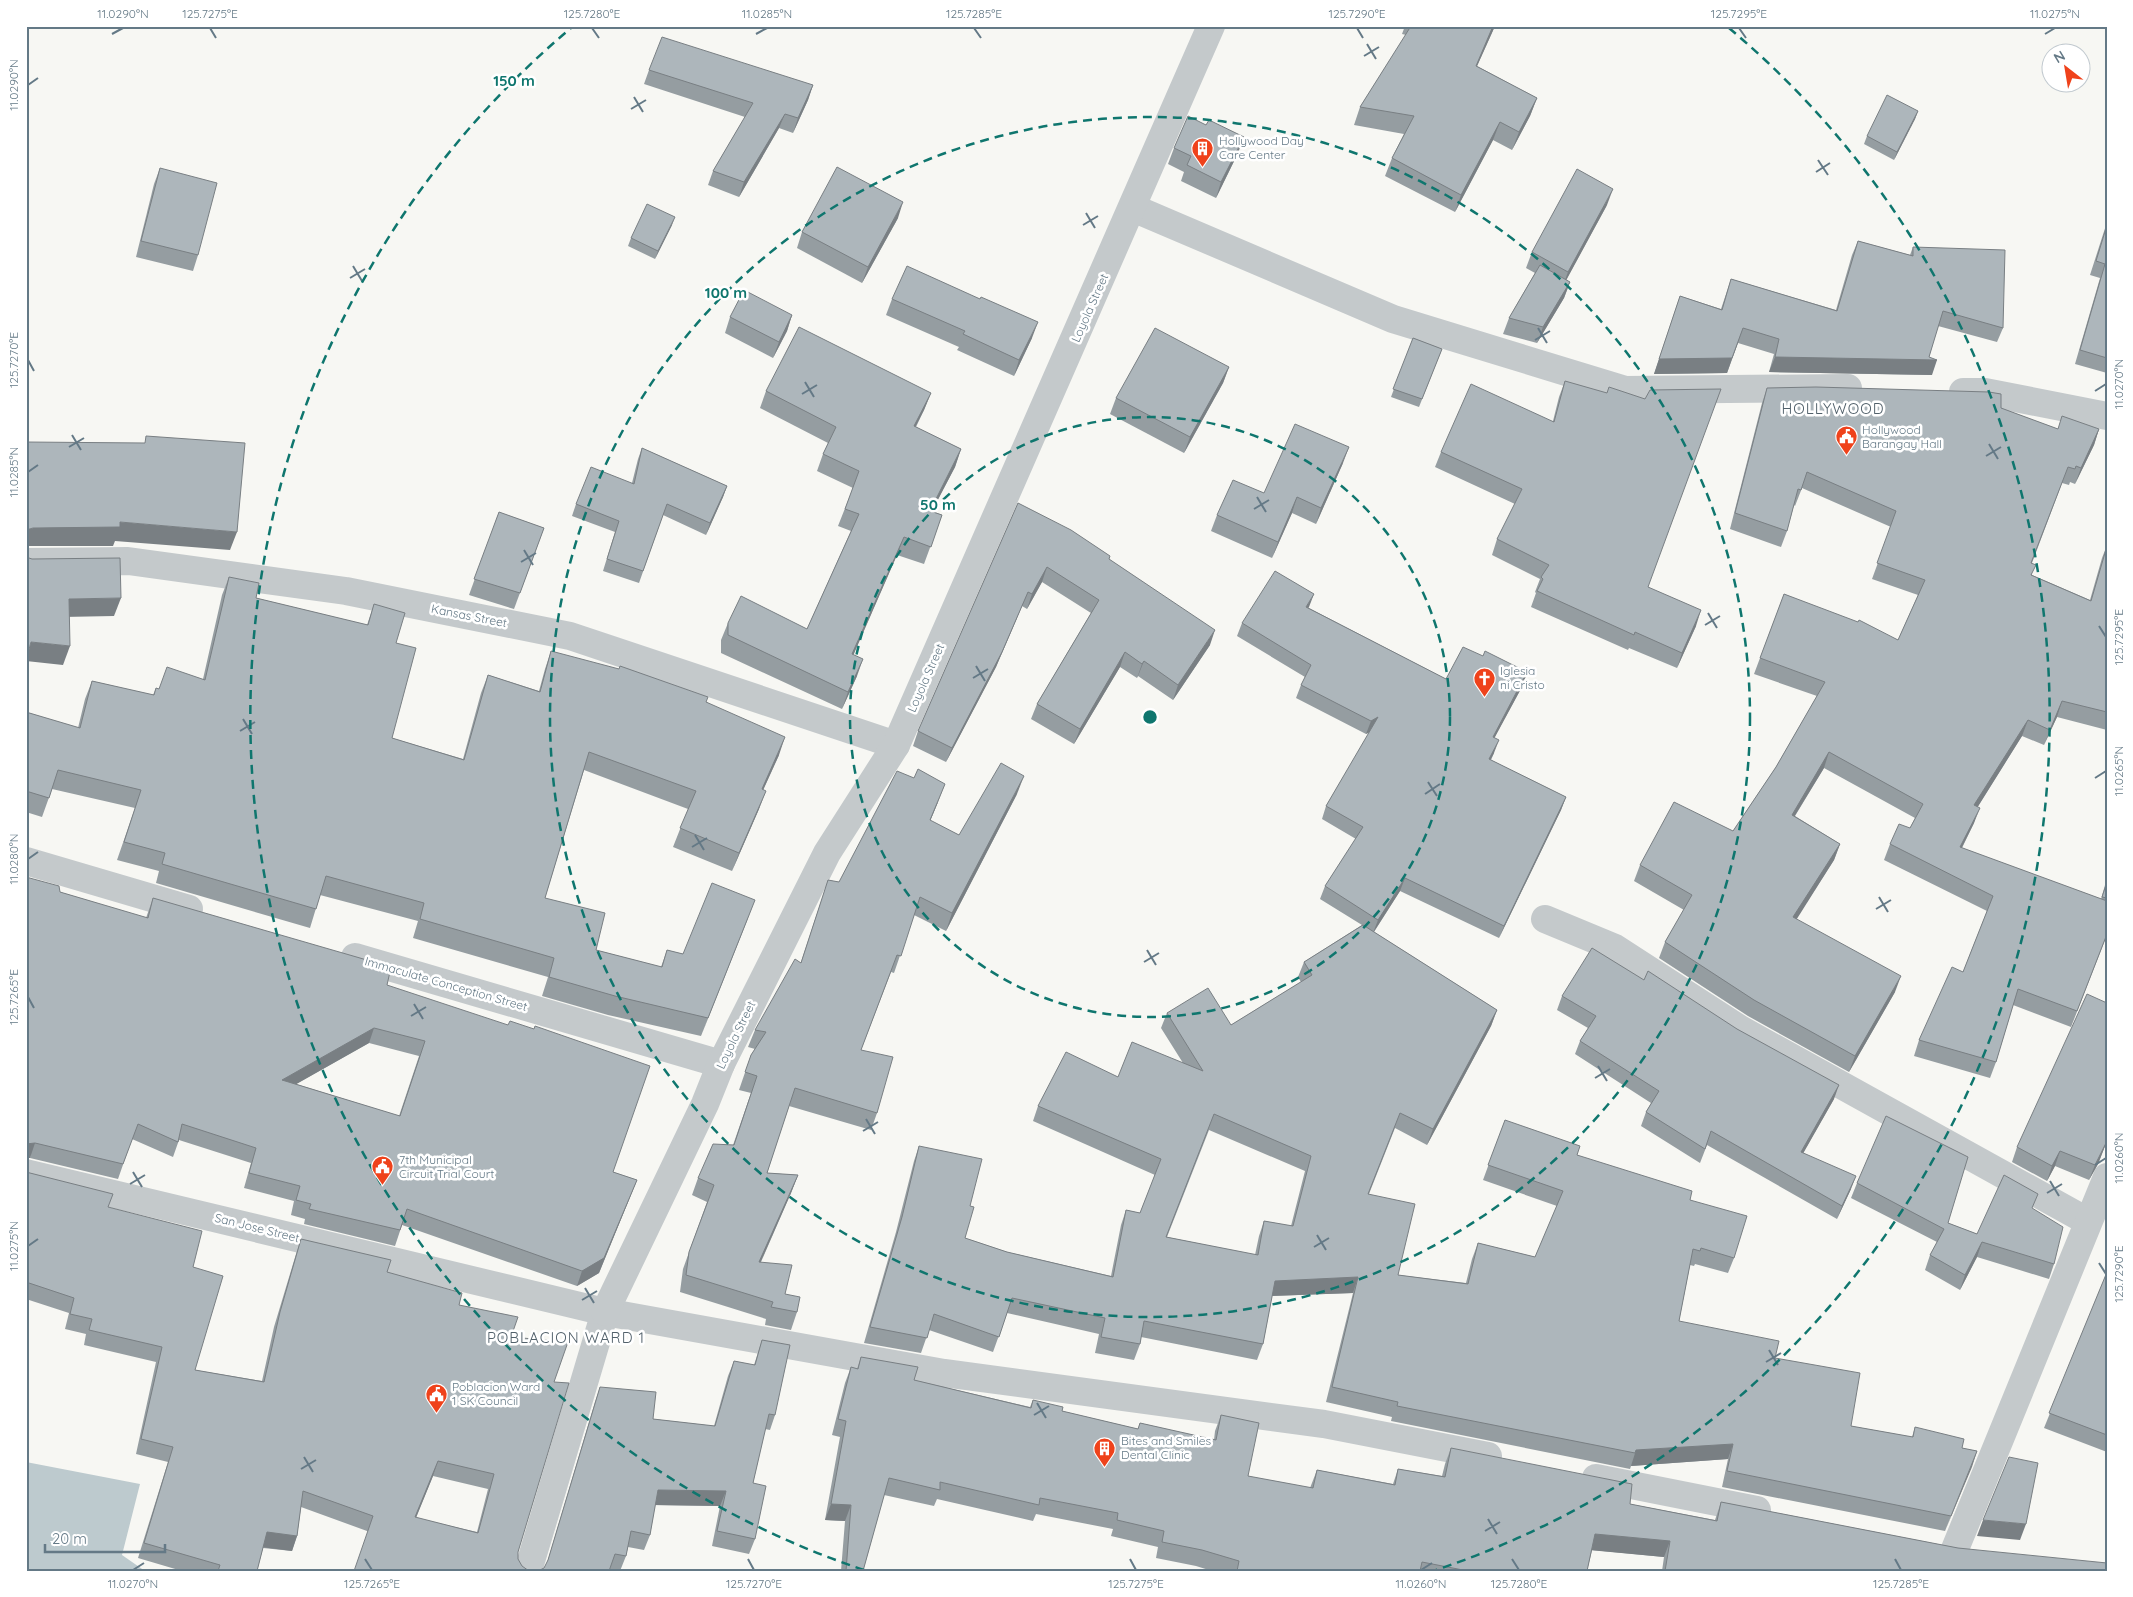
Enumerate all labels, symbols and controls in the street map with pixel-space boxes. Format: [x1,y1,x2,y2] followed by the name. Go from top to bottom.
[97,6,149,21] text: 11.0290°N
[182,6,238,21] text: 125.7275°E
[564,6,621,21] text: 125.7280°E
[742,6,792,21] text: 11.0285°N
[946,6,1002,21] text: 125.7285°E
[1329,6,1386,21] text: 125.7290°E
[1711,6,1767,21] text: 125.7295°E
[2030,6,2080,21] text: 11.0275°N
[2040,42,2090,92] north arrow
[2050,46,2068,67] text: N
[6,59,21,111] text: 11.0290°N
[493,71,535,90] text: 150 m
[1219,133,1304,162] place label: Hollywood Day Care Center
[1191,136,1215,167] building icon: Hollywood Day Care Center
[1068,271,1111,345] street label: Loyola Street
[705,283,747,302] text: 100 m
[6,332,21,388] text: 125.7270°E
[2111,359,2126,409] text: 11.0270°N
[1782,399,1884,418] district label: HOLLYWOOD
[1862,422,1942,451] place label: Hollywood Barangay Hall
[1834,425,1858,456] public building icon: Hollywood Barangay Hall
[6,447,21,497] text: 11.0285°N
[920,495,956,514] text: 50 m
[430,601,508,630] street label: Kansas Street
[2111,609,2126,665] text: 125.7295°E
[904,641,947,715] street label: Loyola Street
[1500,663,1545,692] place label: Iglesia ni Cristo
[1472,666,1496,697] church icon: Iglesia ni Cristo
[1141,708,1159,726] centre of rings
[2111,746,2126,796] text: 11.0265°N
[6,833,21,885] text: 11.0280°N
[363,953,529,1014] street label: Immaculate Conception Street
[6,969,21,1025] text: 125.7265°E
[713,998,758,1071] street label: Loyola Street
[2111,1132,2126,1184] text: 11.0260°N
[399,1152,494,1181] place label: 7th Municipal Circuit Trial Court
[371,1155,395,1186] public building icon: 7th Municipal Circuit Trial Court
[213,1210,301,1245] street label: San Jose Street
[6,1221,21,1271] text: 11.0275°N
[2111,1245,2126,1302] text: 125.7290°E
[487,1328,645,1347] district label: POBLACION WARD 1
[452,1379,540,1408] place label: Poblacion Ward 1 SK Council
[424,1382,448,1413] public building icon: Poblacion Ward 1 SK Council
[1121,1433,1212,1462] place label: Bites and Smiles Dental Clinic
[1093,1436,1117,1467] building icon: Bites and Smiles Dental Clinic
[45,1522,165,1554] scale bar
[52,1529,87,1548] text: 20 m
[108,1576,158,1591] text: 11.0270°N
[344,1576,400,1591] text: 125.7265°E
[726,1576,782,1591] text: 125.7270°E
[1108,1576,1164,1591] text: 125.7275°E
[1395,1576,1447,1591] text: 11.0260°N
[1491,1576,1548,1591] text: 125.7280°E
[1873,1576,1929,1591] text: 125.7285°E

